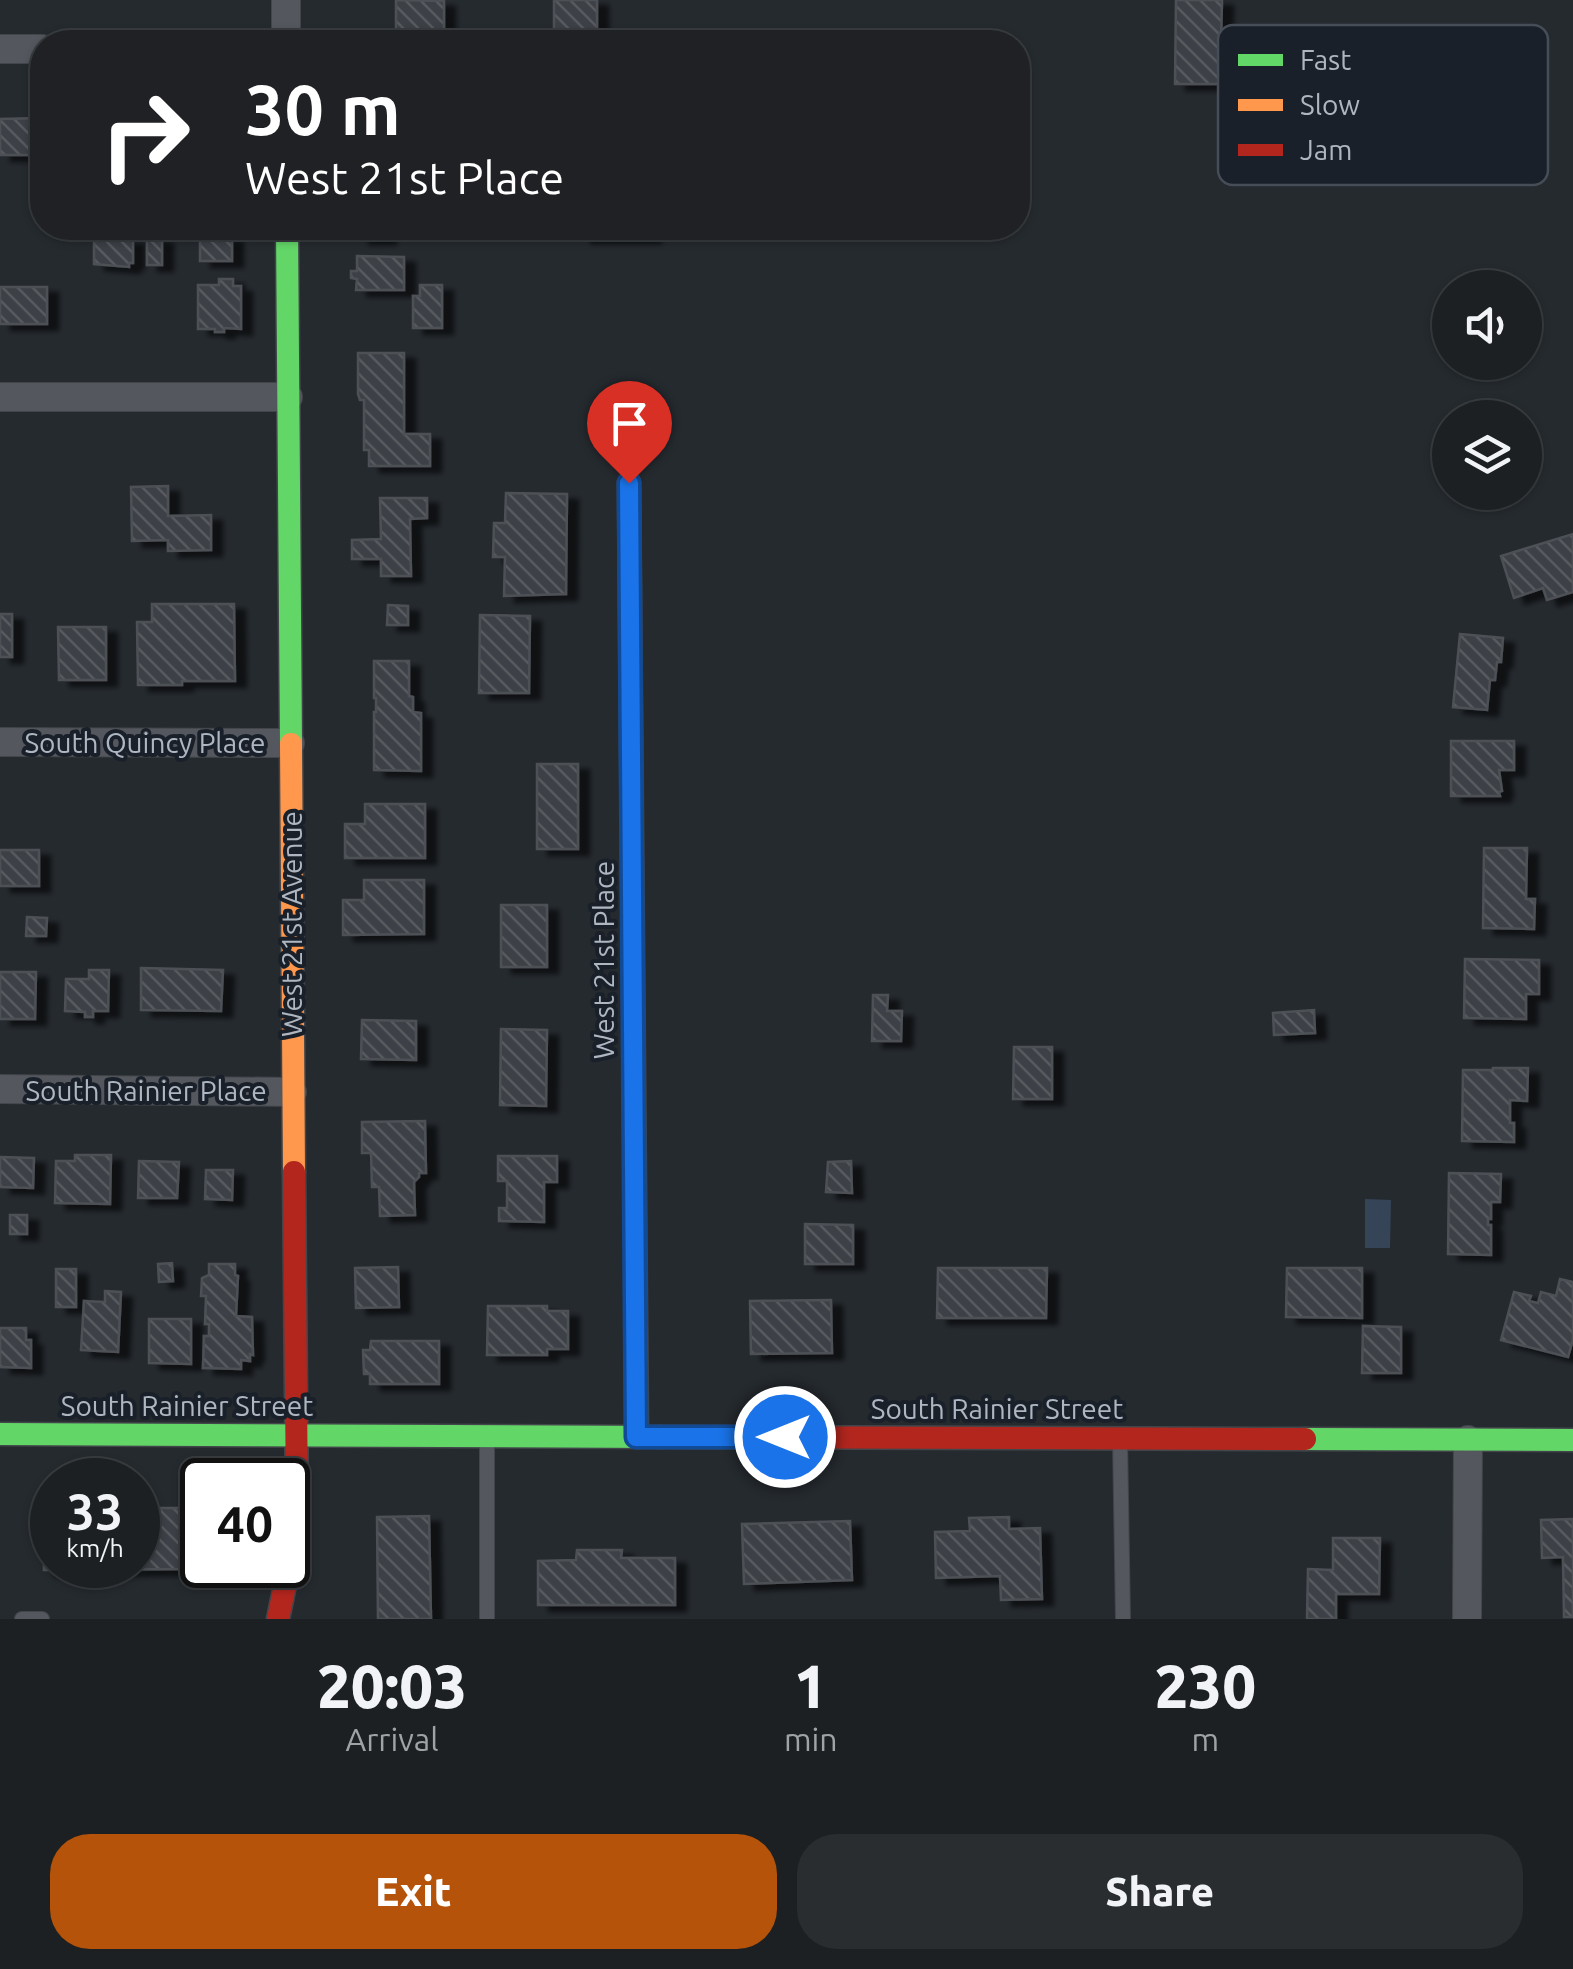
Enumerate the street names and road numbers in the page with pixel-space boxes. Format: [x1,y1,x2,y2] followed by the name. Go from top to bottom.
[24,727,266,758] street label: South Quincy Place
[276,811,307,1037] street label: West 21st Avenue
[588,861,619,1059] street label: West 21st Place
[25,1075,267,1106] street label: South Rainier Place
[61,1390,313,1421] street label: South Rainier Street
[871,1393,1123,1424] street label: South Rainier Street

